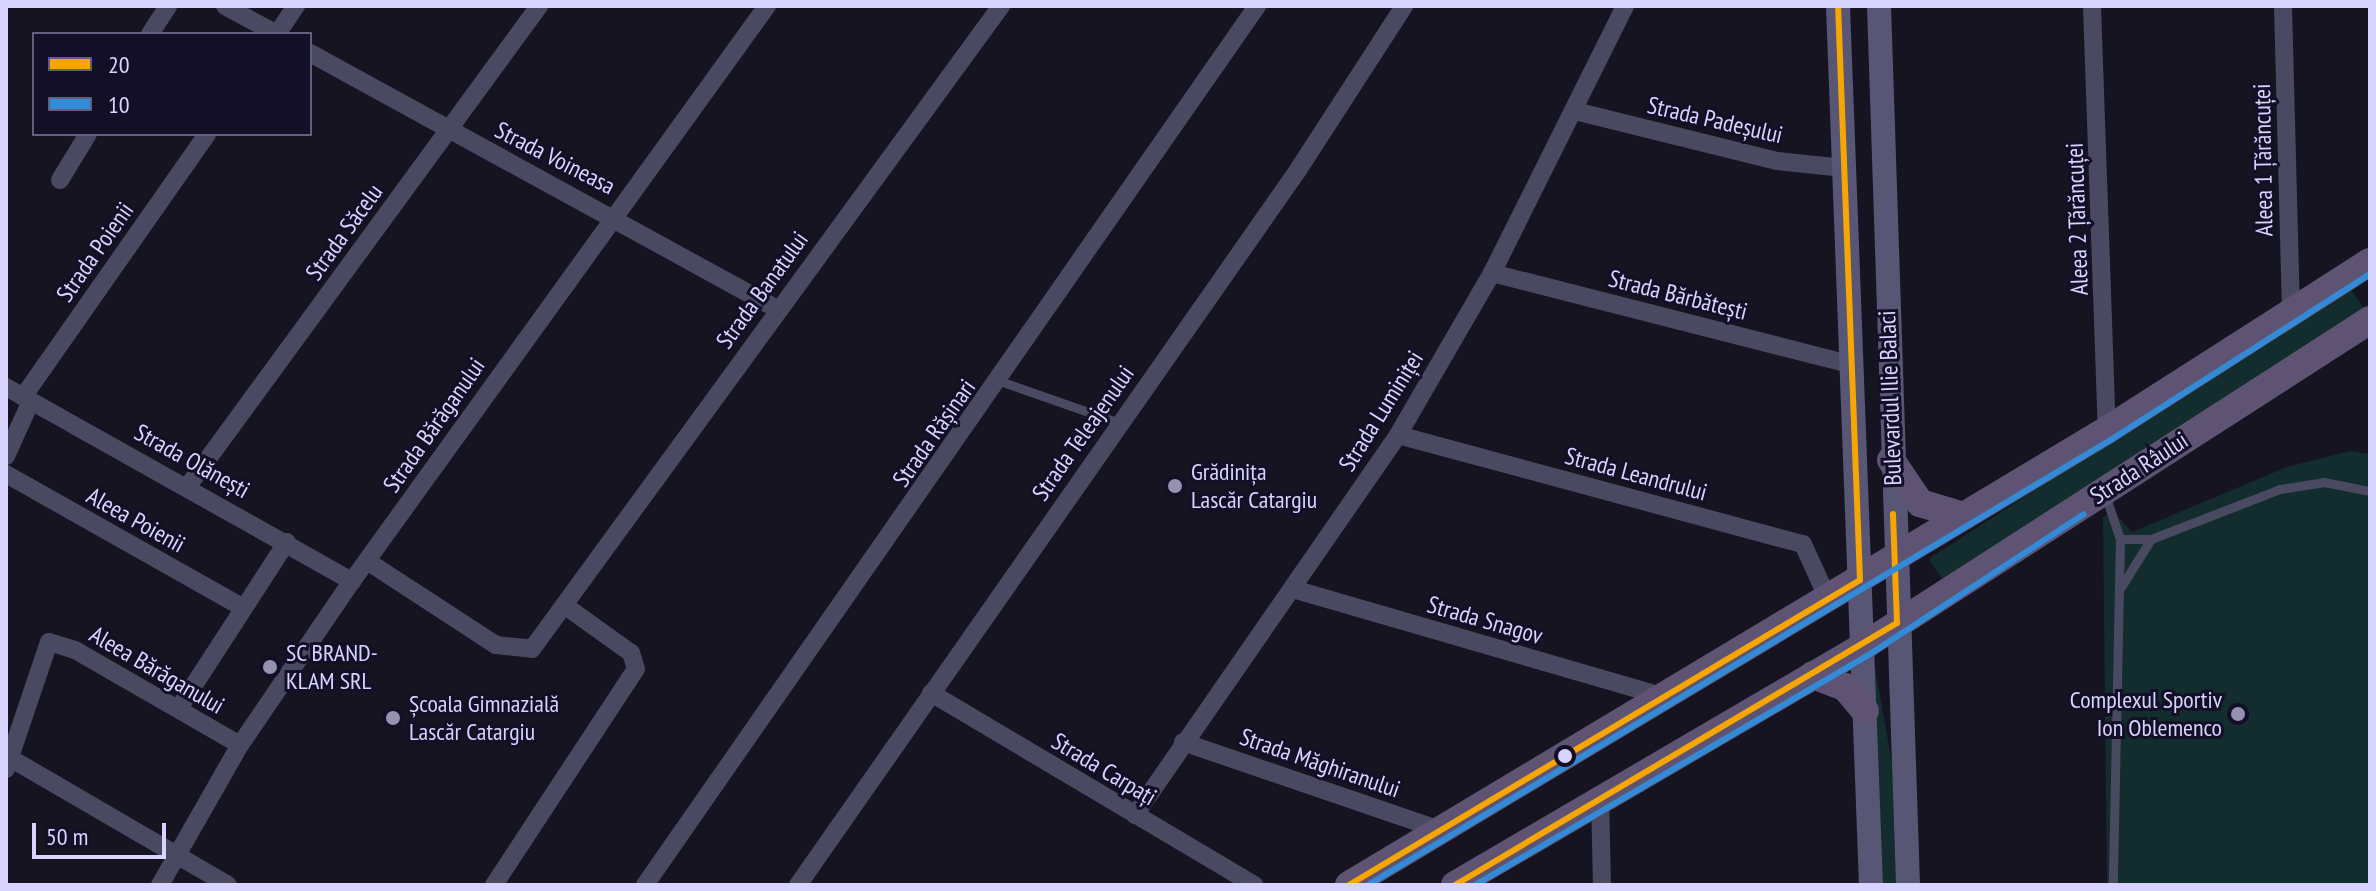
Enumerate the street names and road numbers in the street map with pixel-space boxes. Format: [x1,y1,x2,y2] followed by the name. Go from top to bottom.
[2247,83,2279,237] street label: Aleea 1 Țărăncuței
[1645,90,1785,150] street label: Strada Padeșului
[490,115,620,201] street label: Strada Voineasa
[2060,142,2094,296] street label: Aleea 2 Țărăncuței
[299,178,389,286] street label: Strada Săcelu
[50,197,140,307] street label: Strada Poienii
[710,226,814,354] street label: Strada Banatului
[1606,264,1750,326] street label: Strada Bărbătești
[1873,310,1907,486] street label: Bulevardul Ilie Balaci
[1333,346,1429,476] street label: Strada Luminiței
[377,352,491,498] street label: Strada Bărăganului
[1026,360,1140,506] street label: Strada Teleajenului
[887,374,981,492] street label: Strada Rășinari
[130,418,254,504] street label: Strada Olănești
[2085,426,2193,510] street label: Strada Râului
[1562,441,1710,507] street label: Strada Leandrului
[82,481,190,559] street label: Aleea Poienii
[1424,590,1546,650] street label: Strada Snagov
[85,620,229,720] street label: Aleea Bărăganului
[1236,722,1404,804] street label: Strada Măghiranului
[1047,727,1161,811] street label: Strada Carpați

